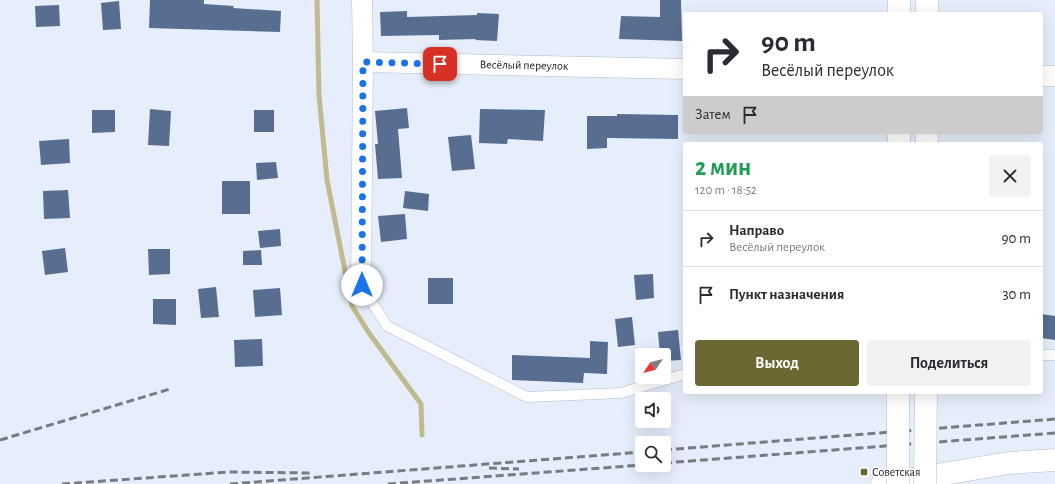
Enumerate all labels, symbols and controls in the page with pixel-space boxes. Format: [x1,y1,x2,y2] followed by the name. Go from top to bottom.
[695,28,747,80] icon: right
[761,29,816,57] text: 90 m
[423,47,457,81] pin
[429,53,451,75] icon: arrive
[480,58,569,73] street label: Весёлый переулок
[761,62,894,80] text: Весёлый переулок
[739,104,761,126] icon: arrive
[695,107,731,122] text: Затем
[989,155,1031,197] button: close
[695,156,751,180] text: 2 мин
[695,184,757,197] text: 120 m · 18:52
[729,223,784,238] text: Направо
[695,228,717,250] icon: right
[1002,231,1031,246] text: 90 m
[729,241,825,254] text: Весёлый переулок
[341,264,383,306] position arrow
[695,284,717,306] icon: arrive
[729,287,844,302] text: Пункт назначения
[1002,287,1031,302] text: 30 m
[695,340,859,386] button: Выход
[867,340,1031,386] button: Поделиться
[635,348,671,384] north arrow
[635,348,671,472] map controls
[635,392,671,428] button: sound
[635,436,671,472] button: search
[872,466,920,478] place label: Советская
[859,467,869,477] marker: Советская

